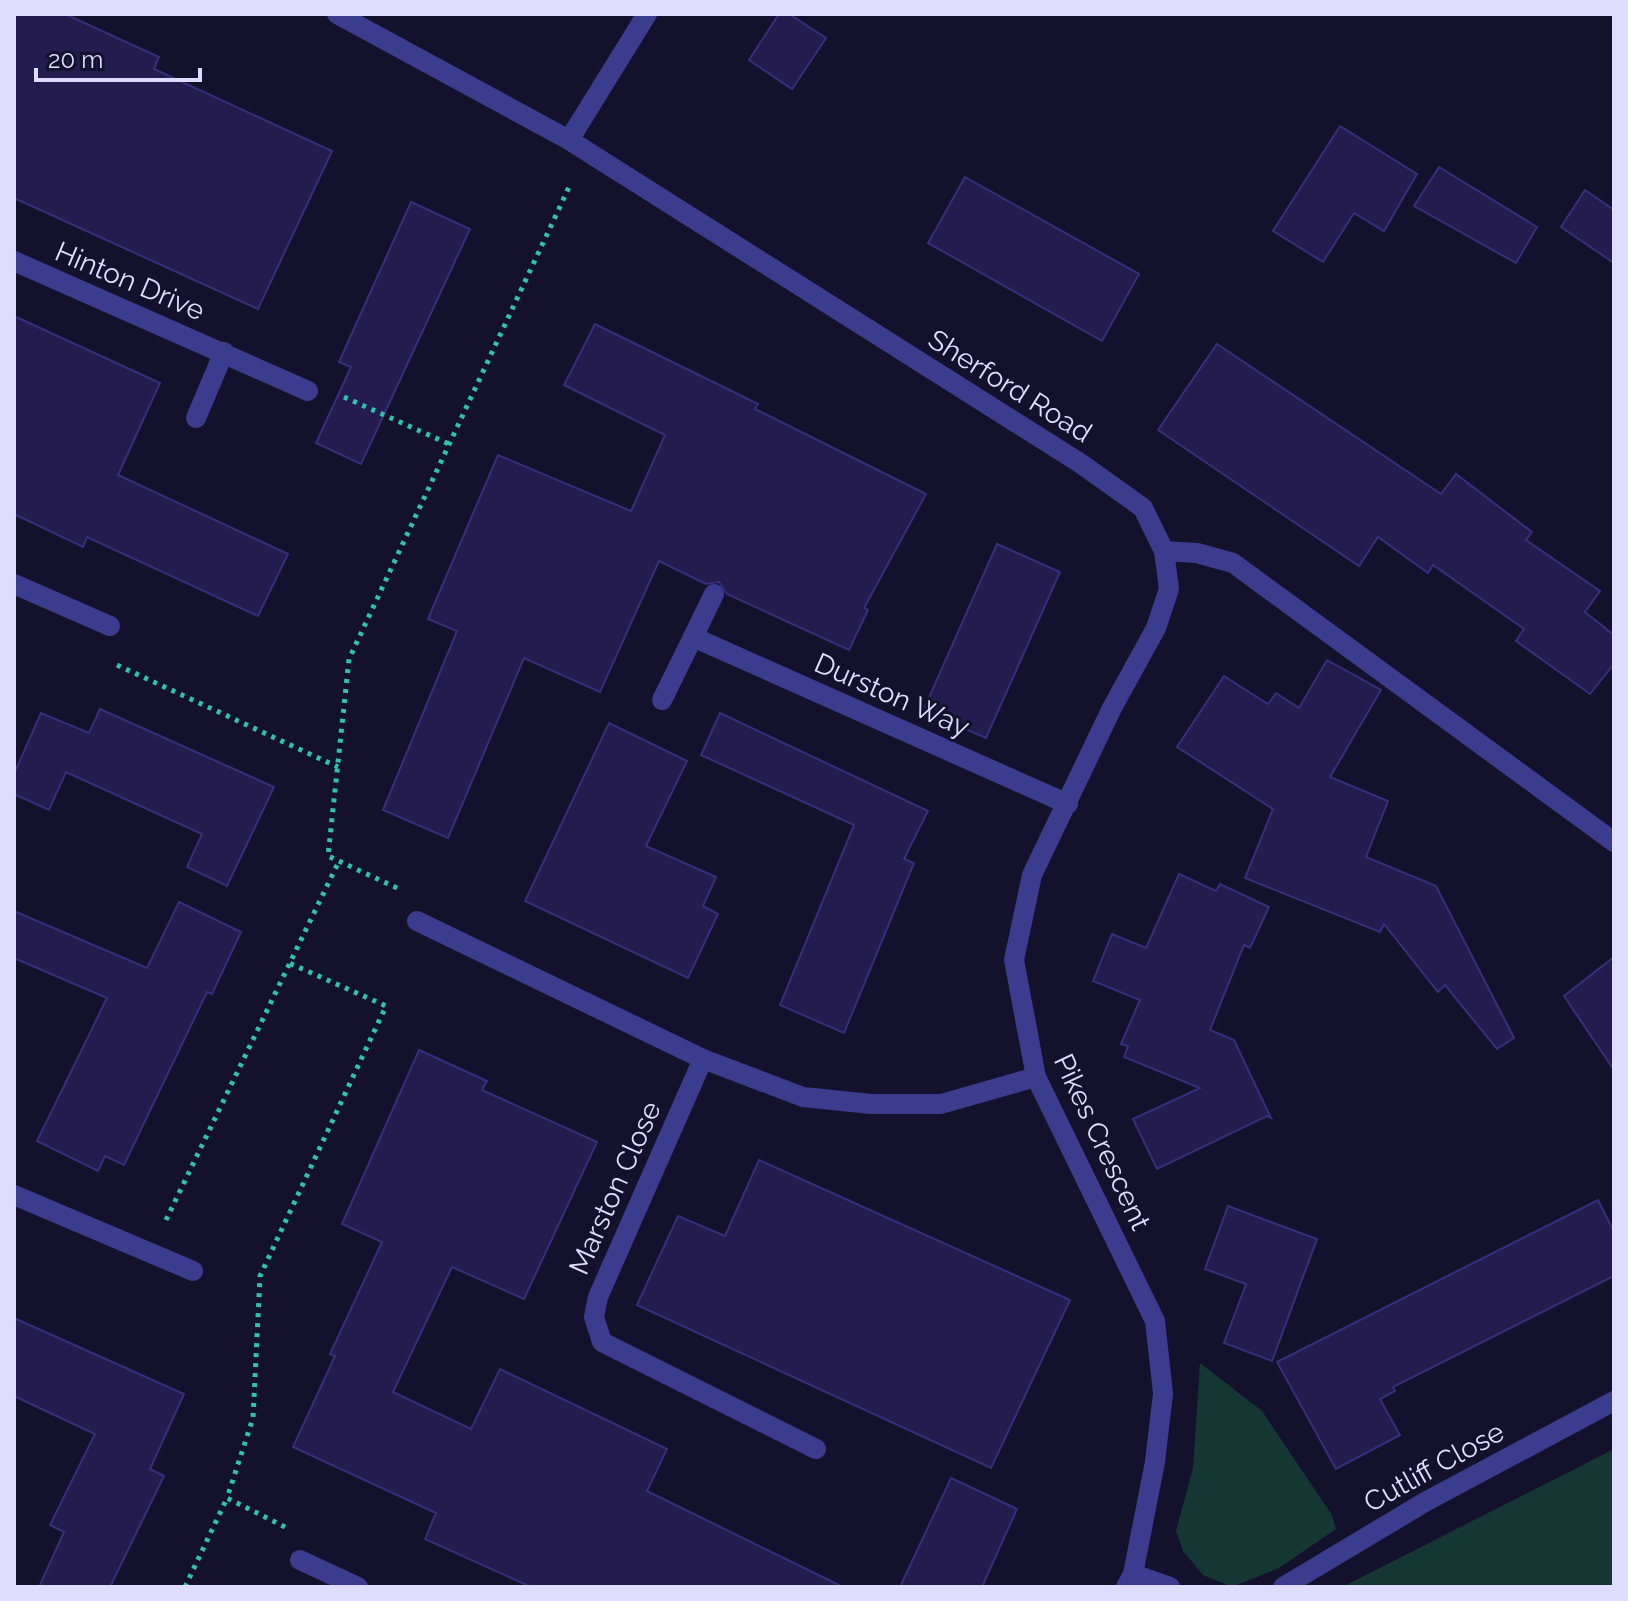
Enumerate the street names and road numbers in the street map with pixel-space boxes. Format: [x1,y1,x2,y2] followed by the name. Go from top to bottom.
[50,235,210,327] street label: Hinton Drive
[922,323,1098,449] street label: Sherford Road
[809,646,975,744] street label: Durston Way
[1047,1049,1157,1236] street label: Pikes Crescent
[562,1096,668,1280] street label: Marston Close
[1358,1415,1510,1519] street label: Cutliff Close

